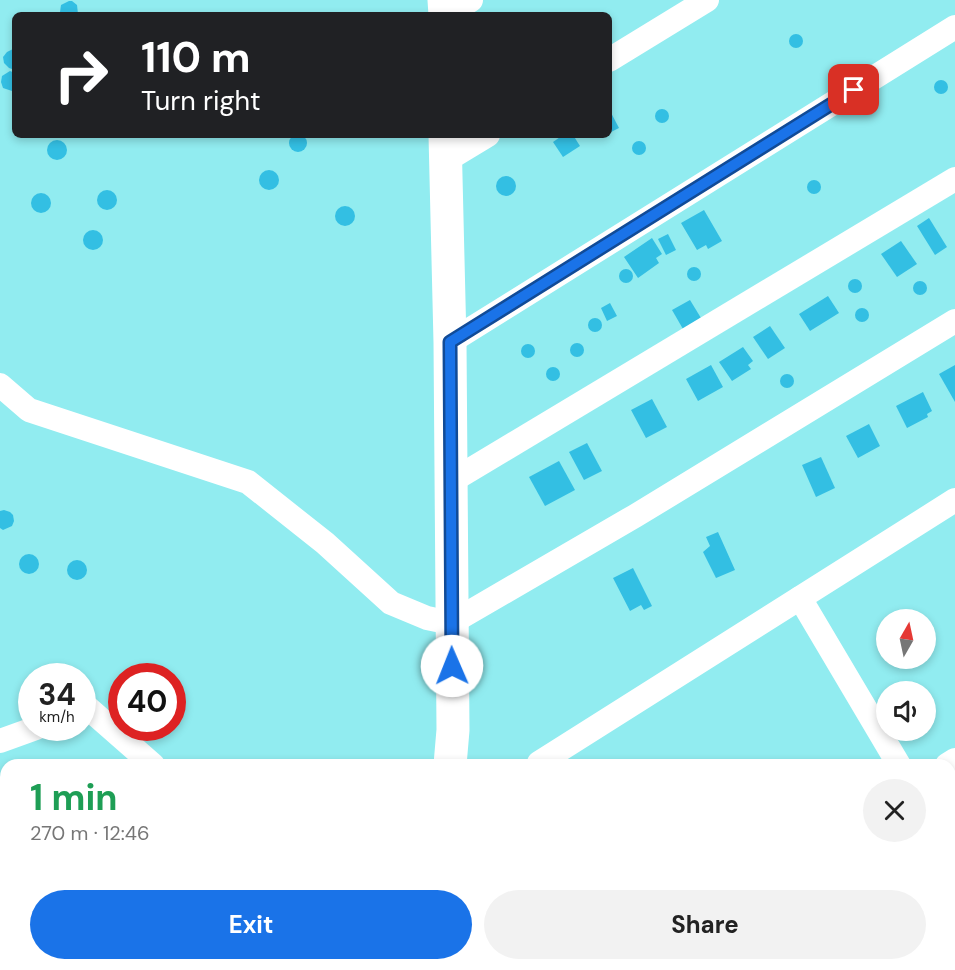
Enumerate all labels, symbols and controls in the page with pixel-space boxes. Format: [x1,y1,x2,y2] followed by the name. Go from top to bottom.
[141,30,251,85] text: 110 m
[42,36,120,114] icon: right
[828,64,879,115] pin
[837,73,870,106] icon: arrive
[141,83,261,118] text: Turn right
[876,609,936,669] north arrow
[876,609,936,741] map controls
[420,634,484,698] position arrow
[108,663,186,741] speed limit sign: 40
[38,675,76,714] text: 34
[876,681,936,741] button: sound
[39,707,75,727] text: km/h
[30,774,118,821] text: 1 min
[863,779,926,842] button: close
[30,820,150,846] text: 270 m · 12:46
[30,890,472,959] button: Exit
[484,890,926,959] button: Share

